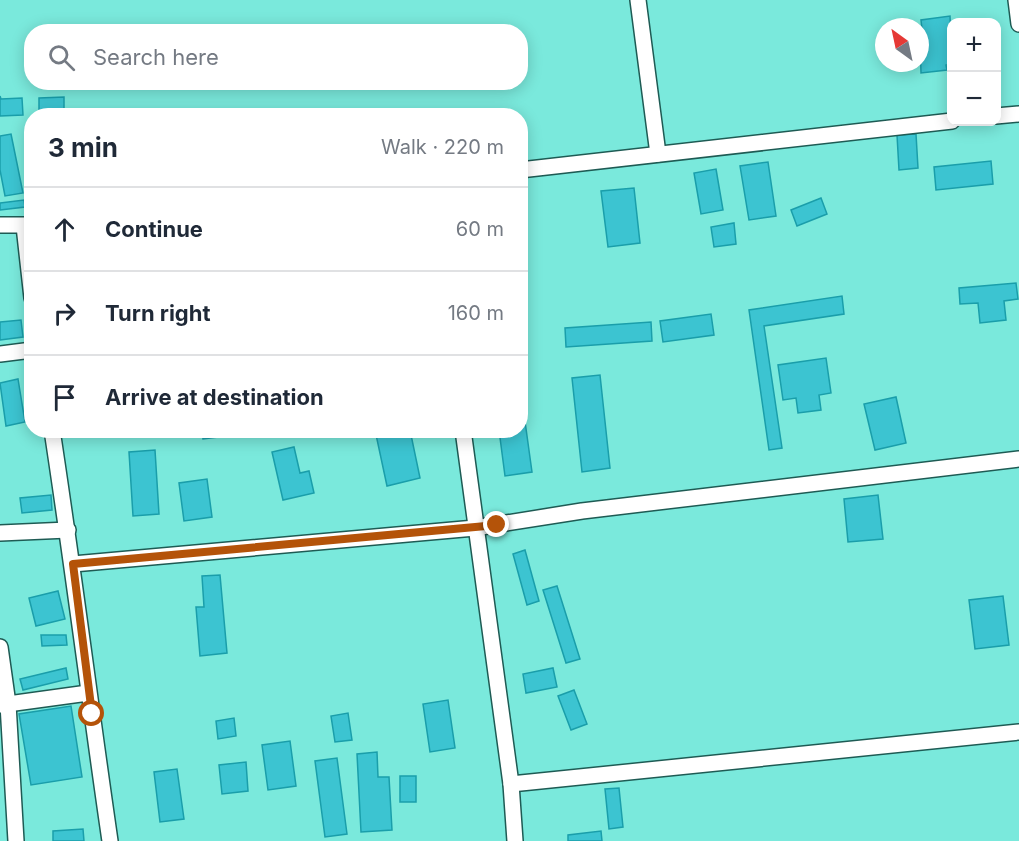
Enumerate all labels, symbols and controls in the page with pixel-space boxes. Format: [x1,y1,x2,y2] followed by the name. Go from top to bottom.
[875,18,929,72] north arrow
[947,18,1001,126] map controls
[947,18,1001,72] button: +
[24,24,528,90] search box
[45,41,78,74] icon: search
[93,44,219,70] text: Search here
[947,72,1001,126] button: −
[48,132,118,163] text: 3 min
[381,135,504,159] text: Walk · 220 m
[48,213,81,246] icon: ahead
[105,216,203,242] text: Continue
[456,217,504,241] text: 60 m
[48,297,81,330] icon: right
[105,300,211,326] text: Turn right
[448,301,504,325] text: 160 m
[48,381,81,414] icon: arrive
[105,384,324,410] text: Arrive at destination
[483,511,509,537] route end
[78,700,104,726] route start

